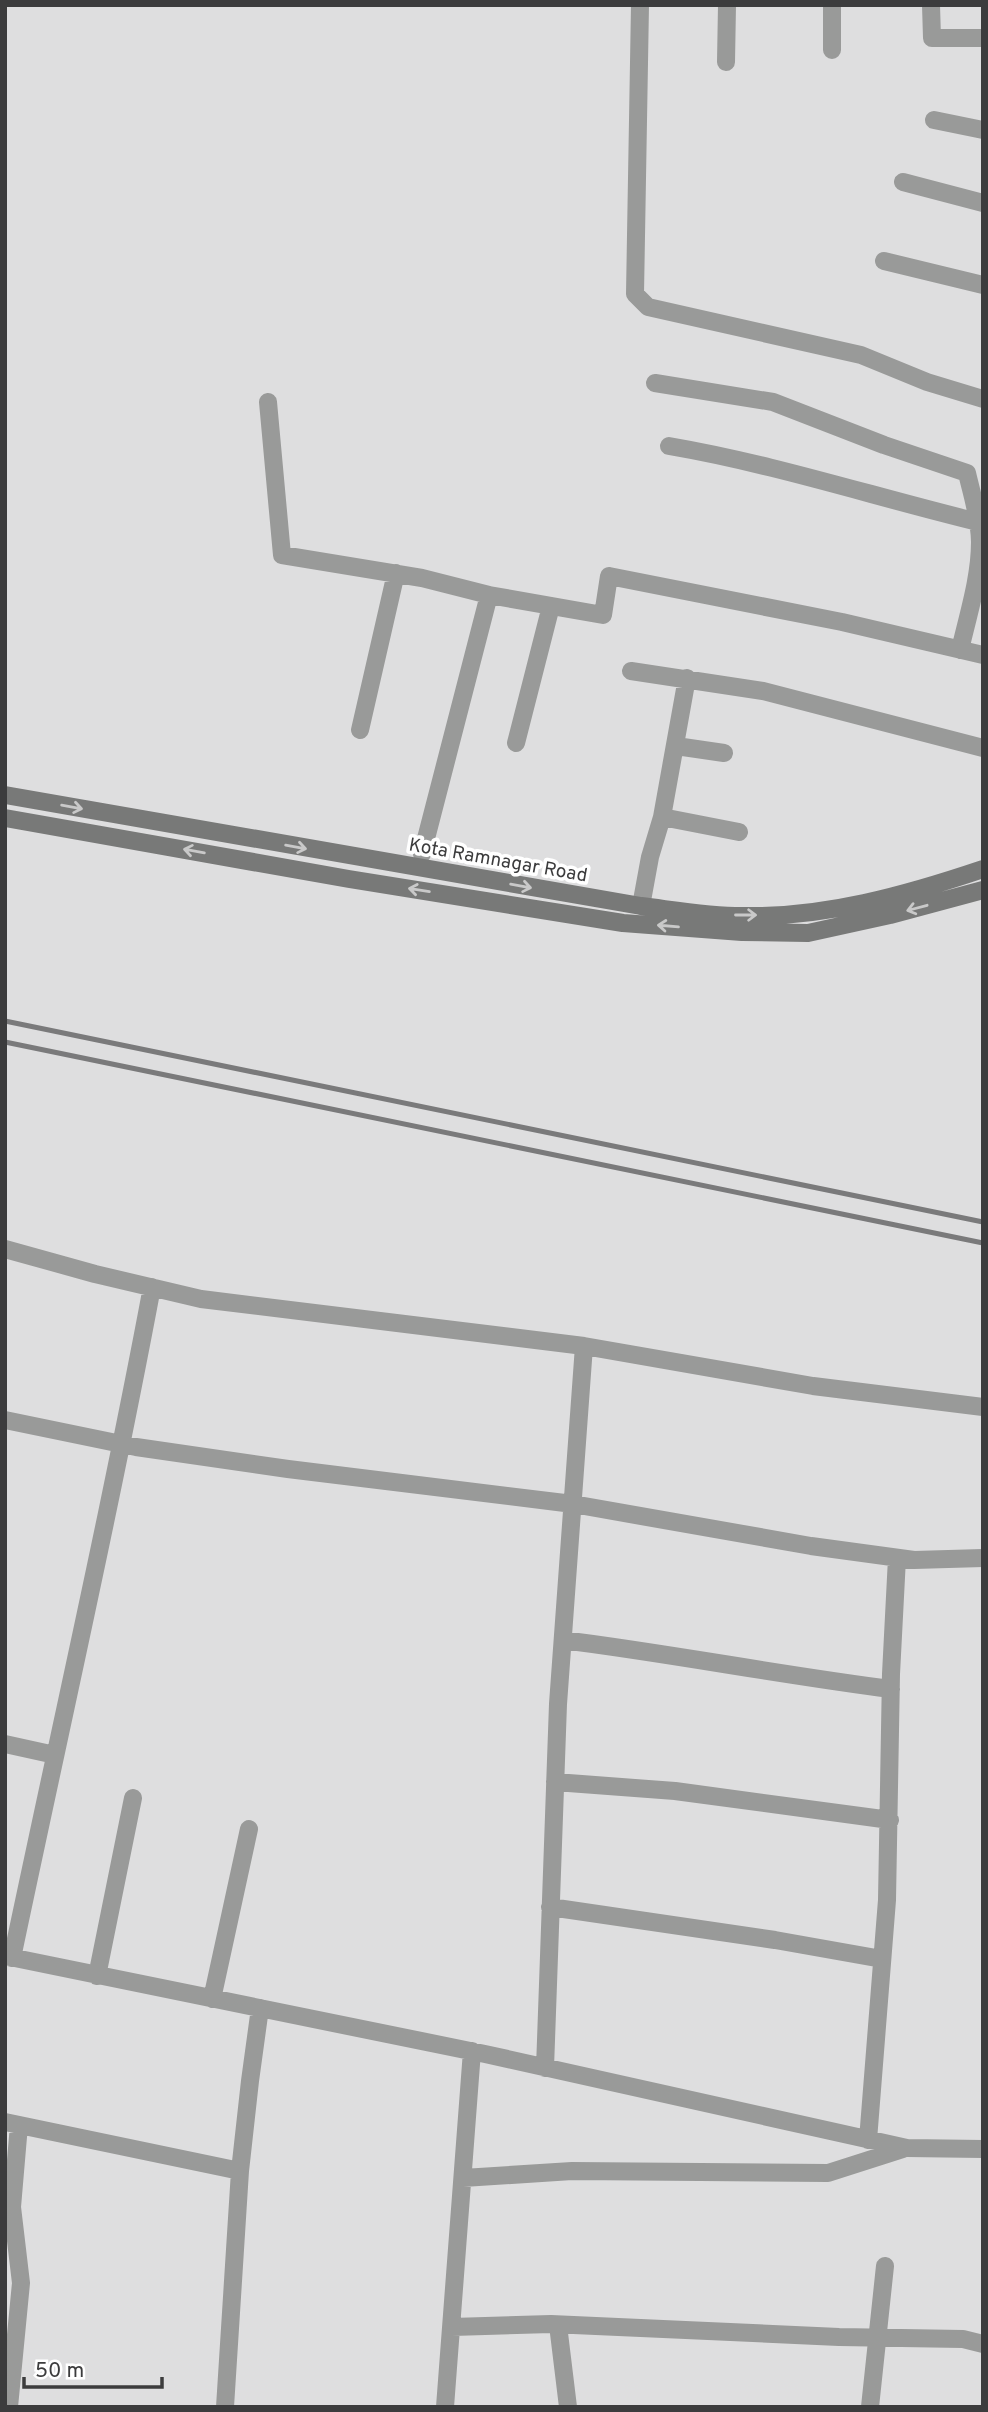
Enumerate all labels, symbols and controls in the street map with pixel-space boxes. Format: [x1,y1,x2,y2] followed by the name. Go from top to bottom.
[60,801,83,815] one-way arrow
[407,833,589,889] street label: Kota Ramnagar Road
[285,841,307,854] one-way arrow
[183,844,206,858] one-way arrow
[509,880,532,893] one-way arrow
[408,883,430,896] one-way arrow
[906,902,929,915] one-way arrow
[734,909,757,922] one-way arrow
[657,919,680,932] one-way arrow
[24,2346,163,2390] scale bar
[35,2358,84,2385] text: 50 m

